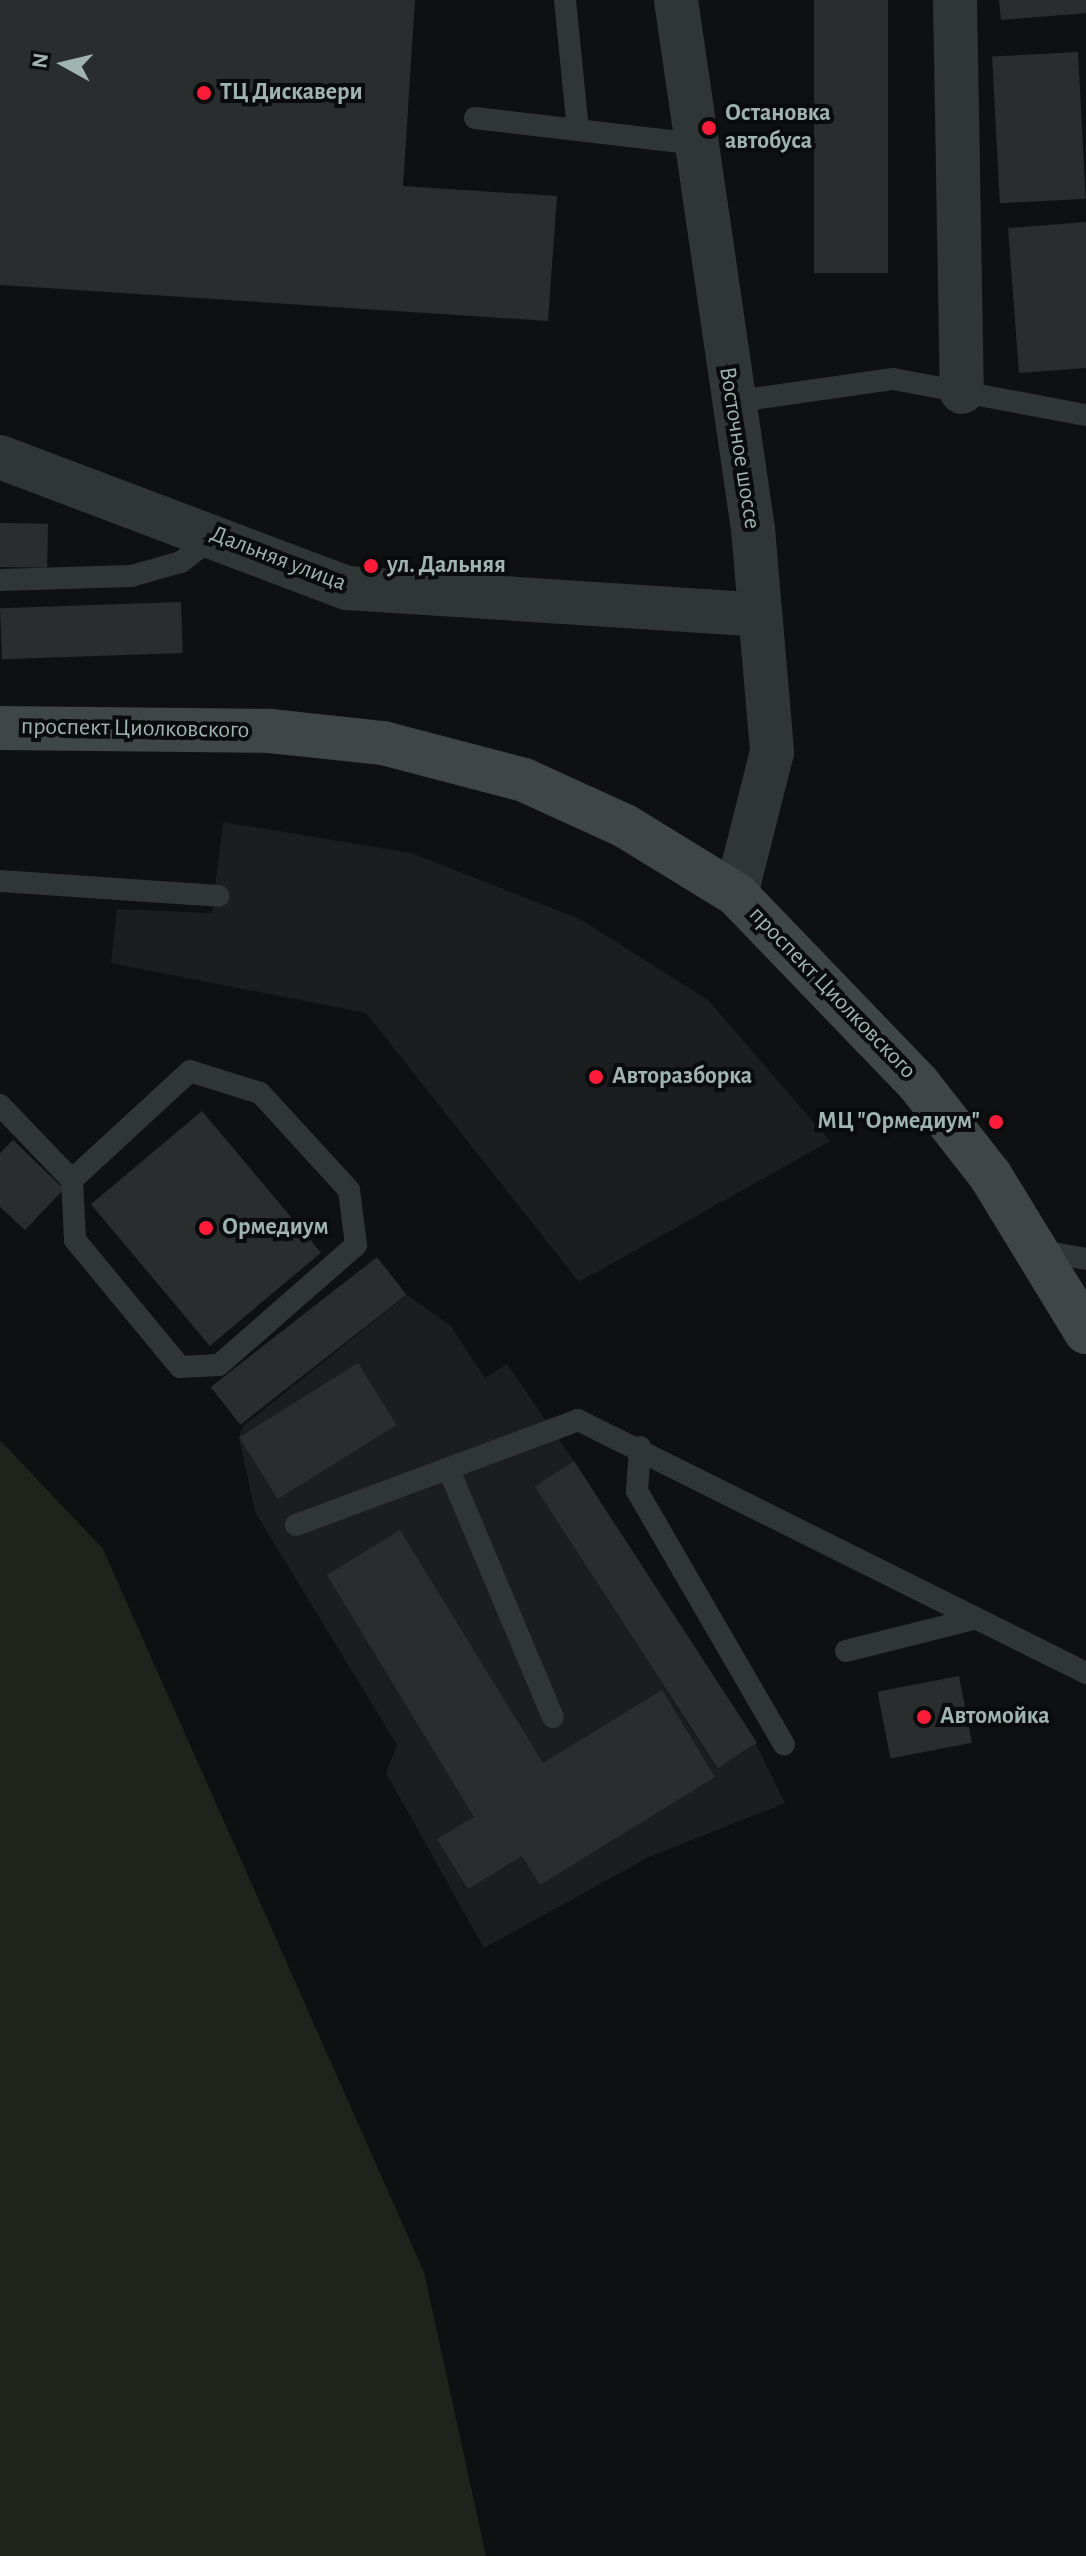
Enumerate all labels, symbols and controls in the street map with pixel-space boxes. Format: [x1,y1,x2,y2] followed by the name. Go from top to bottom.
[24,24,104,104] north arrow
[28,52,52,70] text: N
[220,79,363,107] place label: ТЦ Дискавери
[195,84,213,102] marker: ТЦ Дискавери
[725,100,831,156] place label: Остановка автобуса
[700,119,718,137] marker: Остановка автобуса
[712,365,766,531] street label: Восточное шоссе
[206,520,350,598] street label: Дальняя улица
[387,552,506,580] place label: ул. Дальняя
[362,557,380,575] marker: ул. Дальняя
[21,713,249,745] street label: проспект Циолковского
[742,901,922,1085] street label: проспект Циолковского
[612,1063,752,1091] place label: Авторазборка
[587,1068,605,1086] marker: Авторазборка
[817,1108,980,1136] place label: МЦ "Ормедиум"
[987,1113,1005,1131] marker: МЦ "Ормедиум"
[222,1214,329,1242] place label: Ормедиум
[197,1219,215,1237] marker: Ормедиум
[940,1703,1050,1731] place label: Автомойка
[915,1708,933,1726] marker: Автомойка

